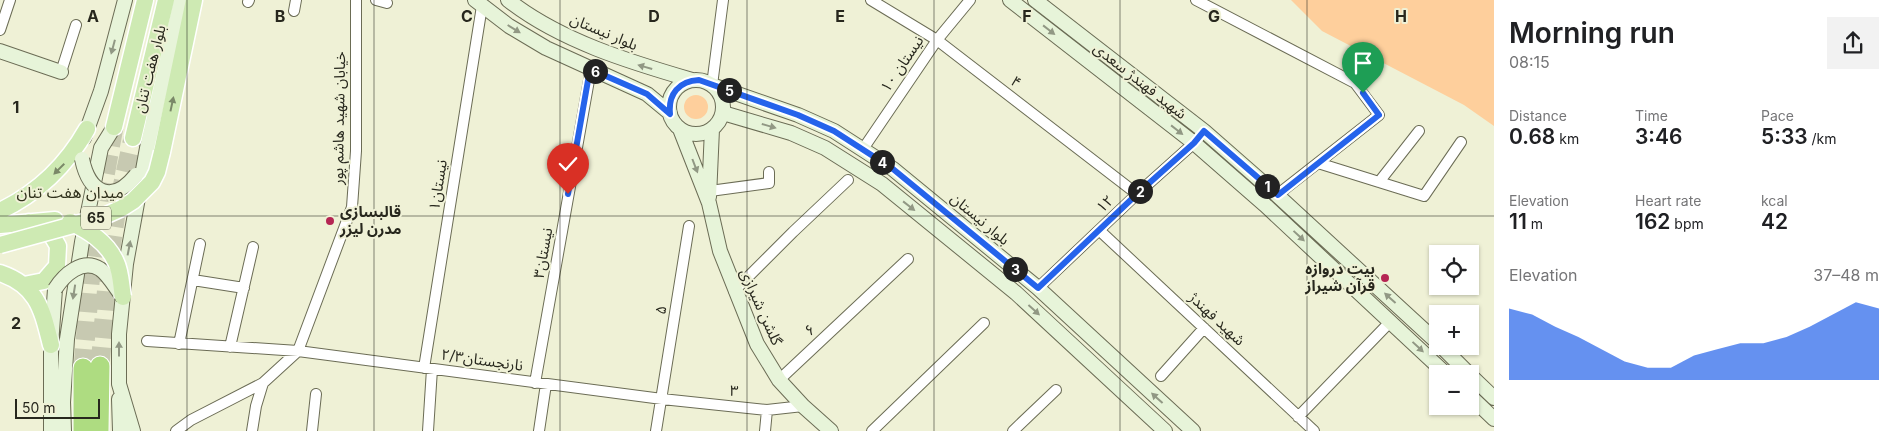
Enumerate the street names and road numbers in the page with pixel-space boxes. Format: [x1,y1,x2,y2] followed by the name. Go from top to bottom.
[568,9,641,54] street label: بلوار نیستان
[129,23,170,115] street label: بلوار هفت تنان
[876,32,927,96] street label: نیستان ۱۰
[1090,38,1191,123] street label: شهید فهندژ سعدی
[328,51,351,186] street label: خیابان شهید هاشم پور
[1007,71,1026,92] street label: ۴
[424,158,451,212] street label: ۱نیستان
[947,188,1014,249] street label: بلوار نیستان
[1092,191,1117,216] street label: ۱۲
[81,207,111,230] road number: 65
[529,226,556,280] street label: ۳نیستان
[736,265,787,349] street label: گلشن شیرازی
[1184,287,1250,350] street label: شهید فهندژ
[650,304,671,316] street label: ۵
[800,320,819,340] street label: ۶
[440,344,524,375] street label: ۲/۳نارنجستان
[729,381,740,400] street label: ۳

